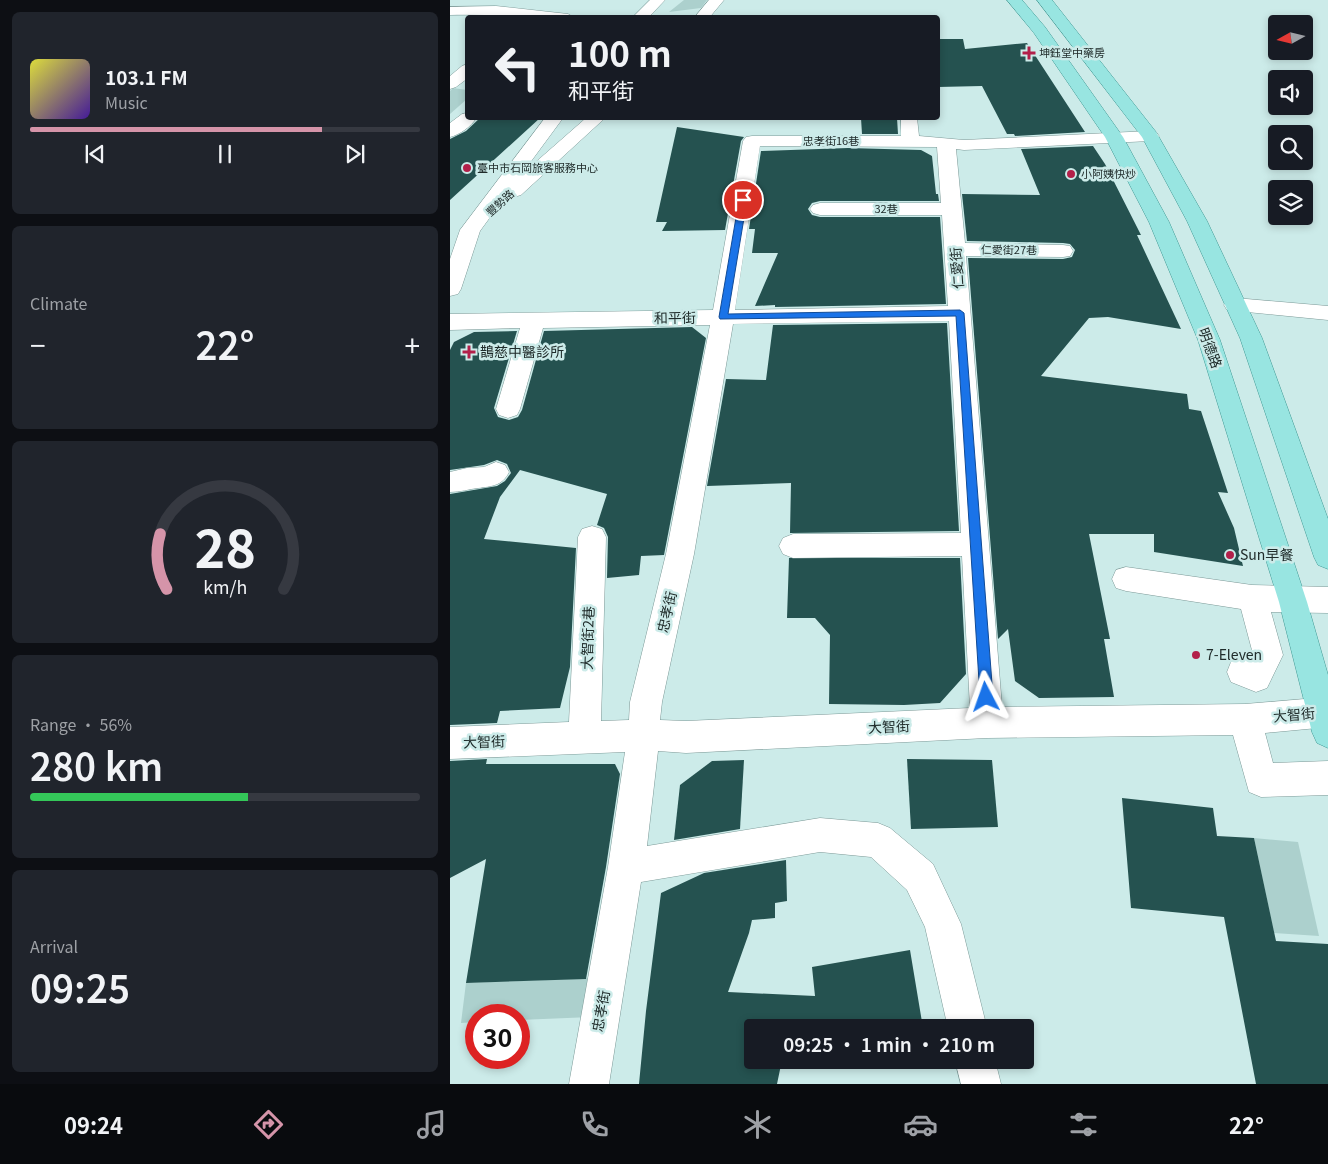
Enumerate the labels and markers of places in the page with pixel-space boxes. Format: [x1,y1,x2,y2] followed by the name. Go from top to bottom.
[1039,44,1105,60] place label: 坤鈺堂中藥房
[1023,47,1035,59] marker: 坤鈺堂中藥房
[477,159,598,175] place label: 臺中市石岡旅客服務中心
[461,162,473,174] marker: 臺中市石岡旅客服務中心
[1081,165,1136,181] place label: 小阿姨快炒
[1065,168,1077,180] marker: 小阿姨快炒
[722,179,764,221] pin
[480,341,564,361] place label: 鵲慈中醫診所
[462,345,476,359] marker: 鵲慈中醫診所
[1240,544,1293,564] place label: Sun早餐
[1224,549,1236,561] marker: Sun早餐
[1206,644,1262,664] place label: 7-Eleven
[1190,649,1202,661] marker: 7-Eleven

